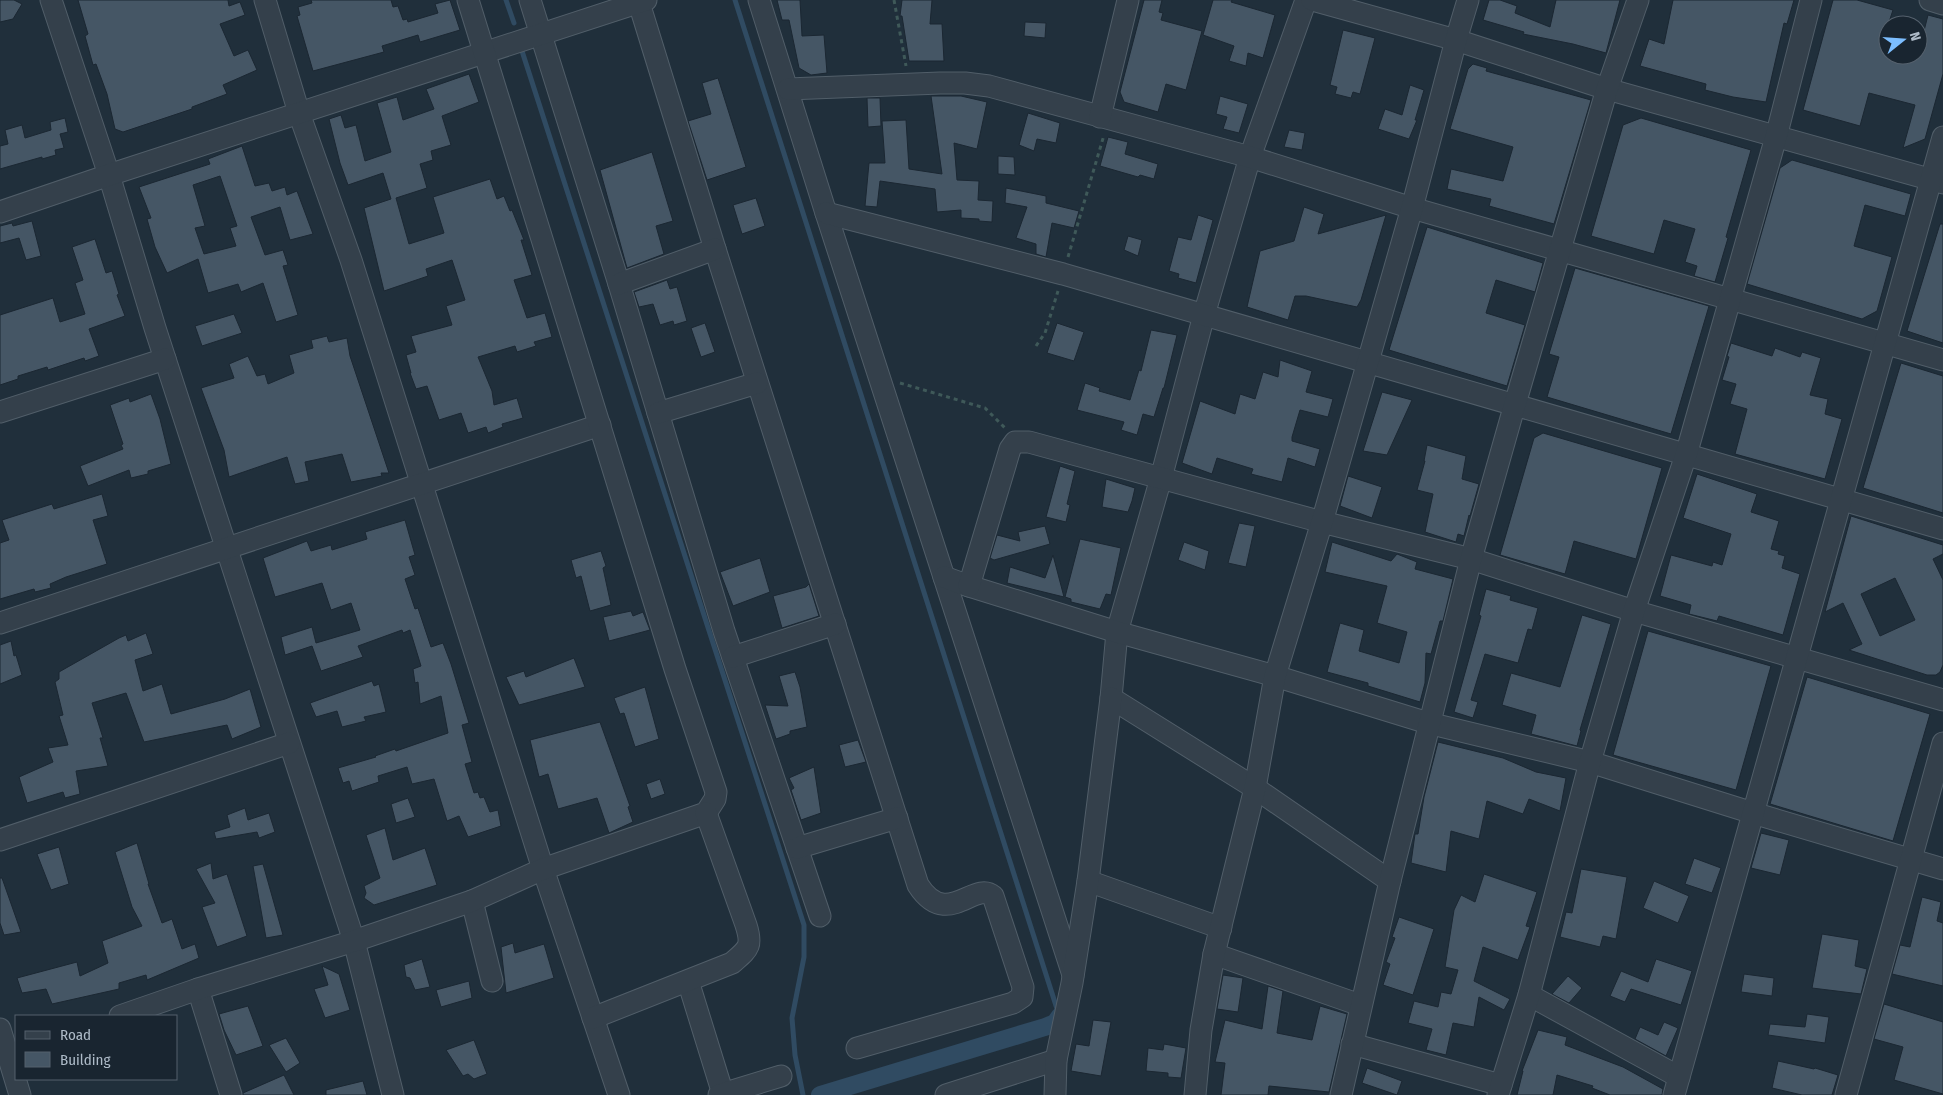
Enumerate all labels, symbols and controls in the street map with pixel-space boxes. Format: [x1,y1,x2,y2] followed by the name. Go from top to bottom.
[1878,15,1928,65] north arrow
[1906,30,1924,43] text: N
[15,1015,178,1080] legend
[60,1026,91,1044] text: Road
[60,1051,111,1069] text: Building

